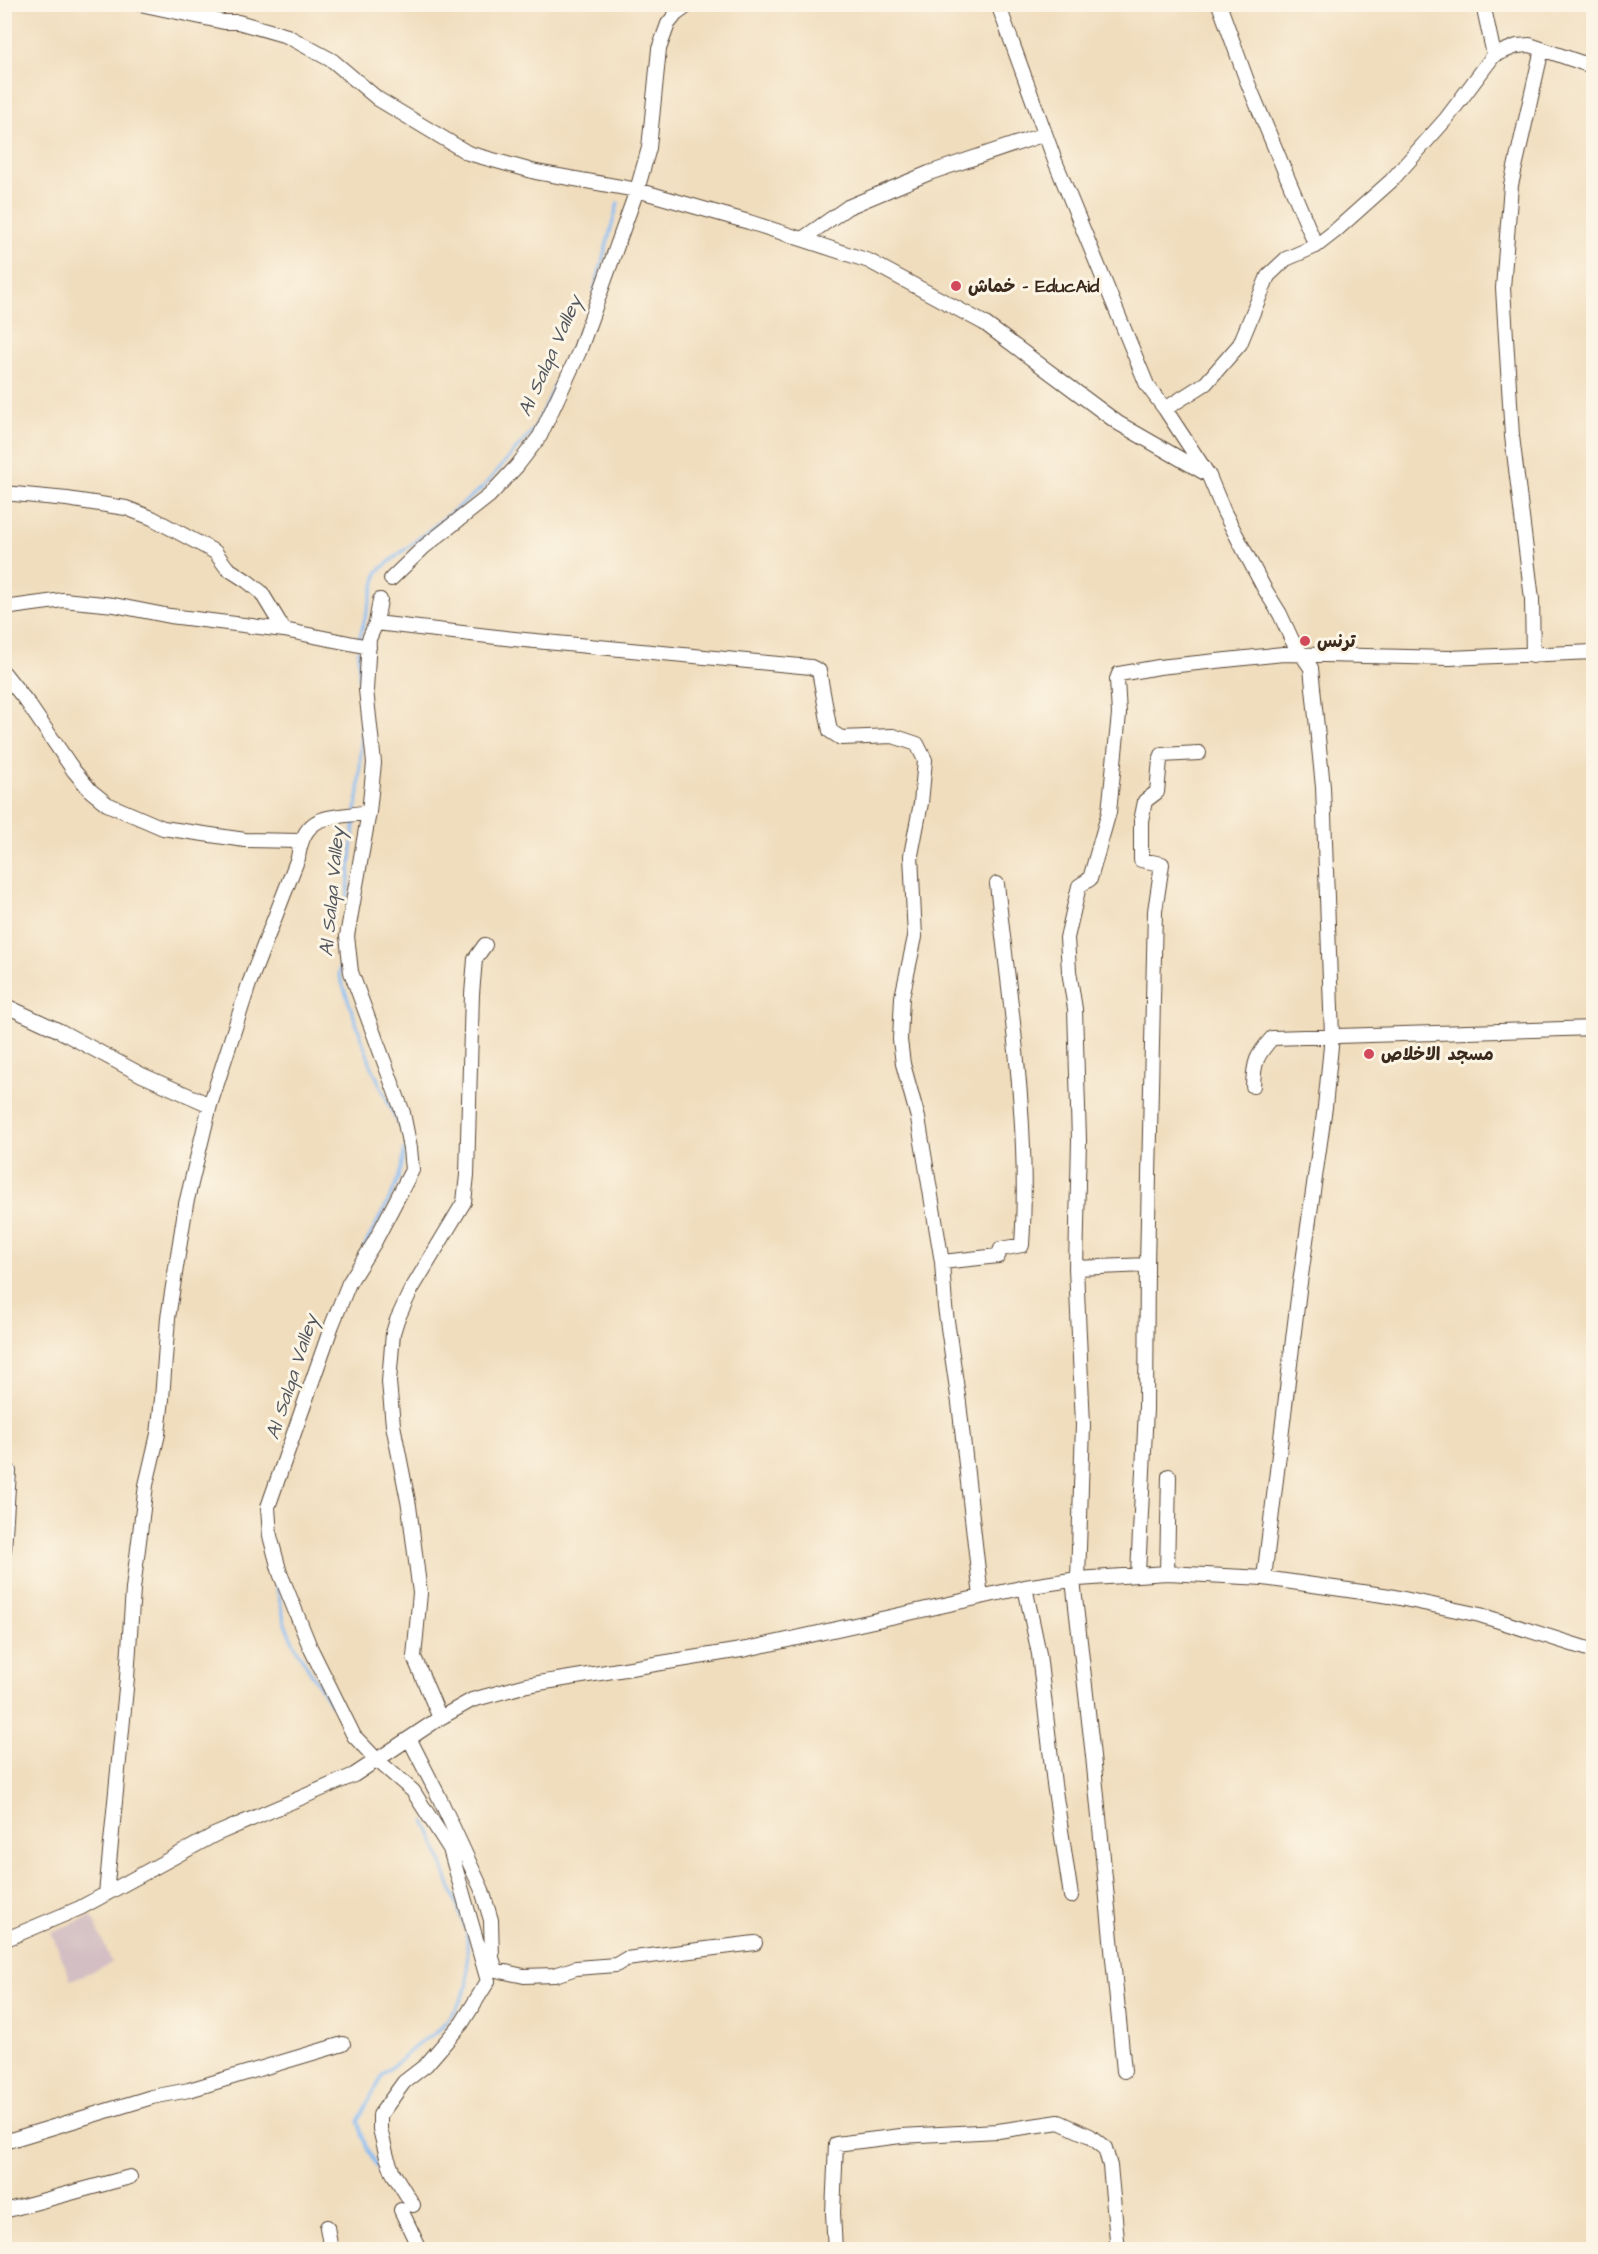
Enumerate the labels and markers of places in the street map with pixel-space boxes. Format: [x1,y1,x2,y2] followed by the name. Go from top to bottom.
[968,274,1100,299] place label: خماش - EducAid
[949,279,963,293] marker: خماش - EducAid
[1317,629,1356,654] place label: ترنس
[1298,634,1312,648] marker: ترنس
[1381,1042,1494,1067] place label: مسجد الاخلاص
[1362,1047,1376,1061] marker: مسجد الاخلاص

